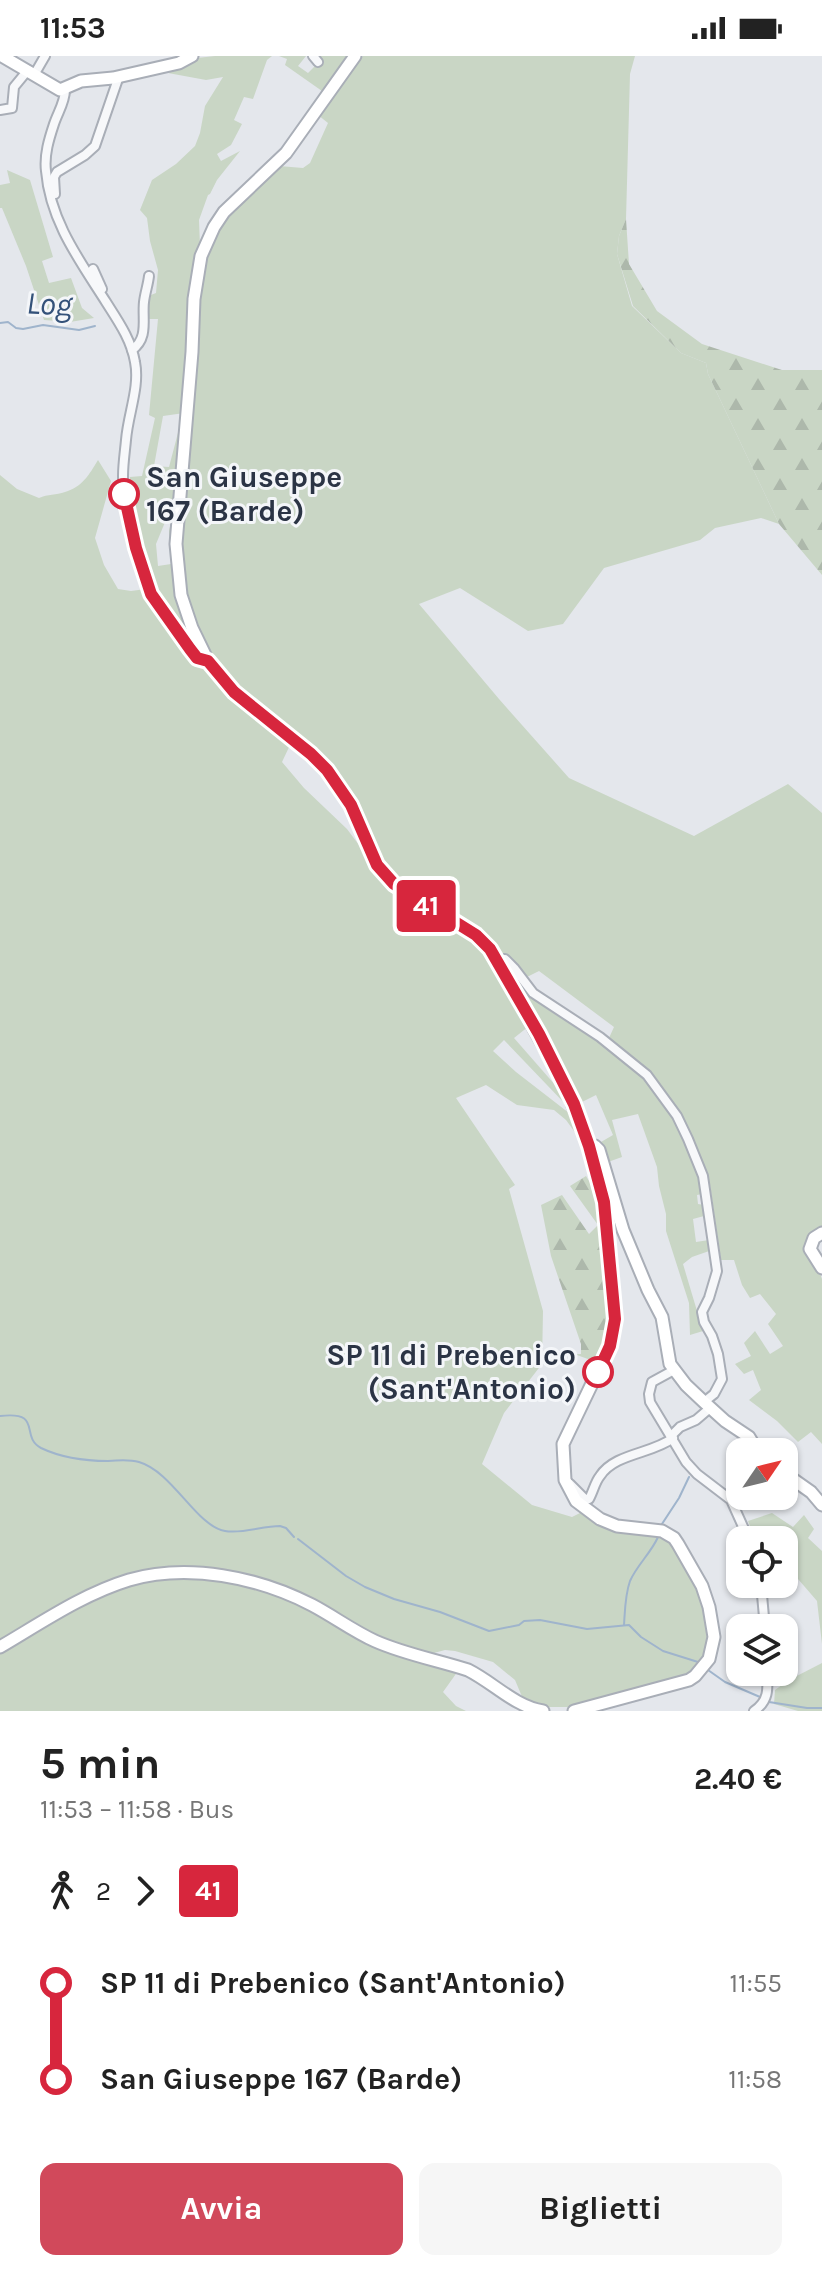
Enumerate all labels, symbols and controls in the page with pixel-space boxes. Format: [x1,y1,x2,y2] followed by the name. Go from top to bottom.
[40,10,106,46] text: 11:53
[25,284,74,324] water label: Log
[146,459,342,529] place label: San Giuseppe 167 (Barde)
[109,479,139,509] marker: San Giuseppe 167 (Barde)
[390,880,462,932] line badge: 41
[413,889,439,922] text: 41
[326,1337,576,1407] place label: SP 11 di Prebenico (Sant'Antonio)
[583,1357,613,1387] marker: SP 11 di Prebenico (Sant'Antonio)
[726,1438,798,1510] north arrow
[726,1438,798,1686] map controls
[726,1526,798,1598] button: locate
[726,1614,798,1686] button: layers
[40,1738,160,1789] text: 5 min
[694,1761,782,1797] text: 2.40 €
[40,1794,234,1825] text: 11:53 – 11:58 · Bus
[40,1869,84,1913] icon: walk
[123,1869,167,1913] icon: forward
[195,1874,222,1907] text: 41
[96,1876,111,1907] text: 2
[100,1965,566,2001] text: SP 11 di Prebenico (Sant'Antonio)
[729,1968,782,1999] text: 11:55
[100,2061,462,2097] text: San Giuseppe 167 (Barde)
[728,2064,782,2095] text: 11:58
[40,2163,403,2255] button: Avvia
[419,2163,782,2255] button: Biglietti

